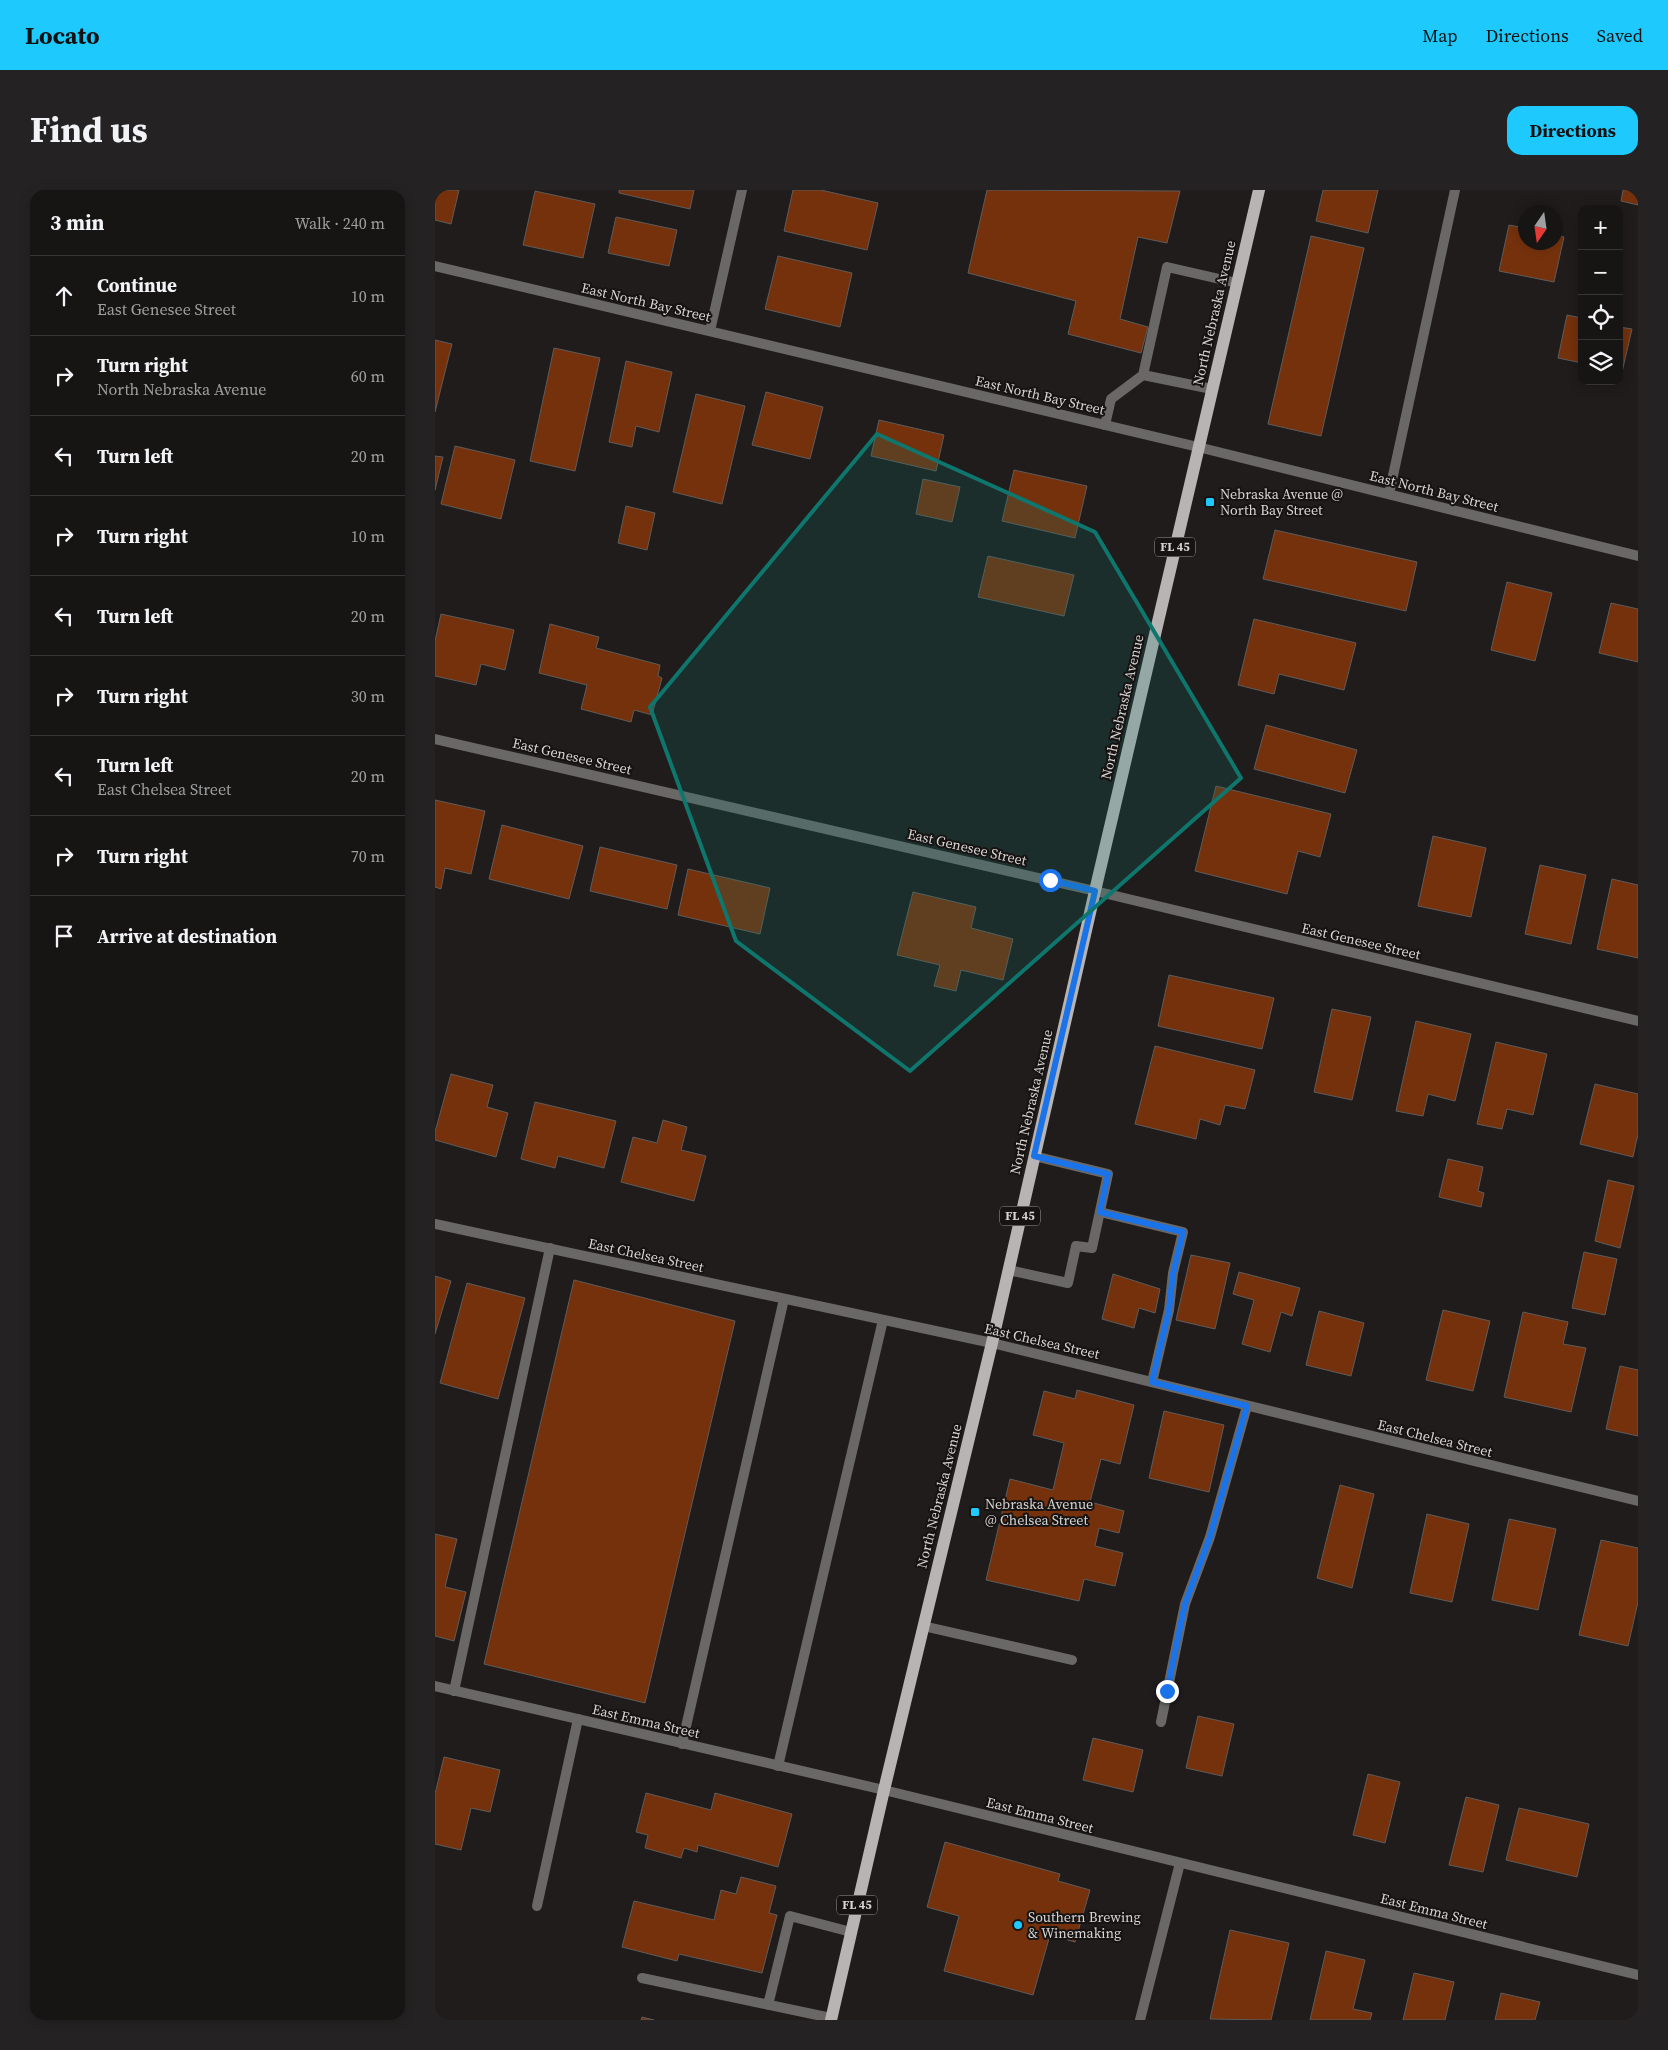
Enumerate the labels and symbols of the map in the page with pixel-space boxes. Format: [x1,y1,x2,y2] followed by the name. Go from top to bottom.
[1518,205,1563,250] north arrow
[1188,239,1240,387] street label: North Nebraska Avenue
[579,277,713,327] street label: East North Bay Street
[973,370,1107,420] street label: East North Bay Street
[1367,465,1501,517] street label: East North Bay Street
[1220,484,1343,520] place label: Nebraska Avenue @ North Bay Street
[1204,496,1216,508] marker: Nebraska Avenue @ North Bay Street
[1155,538,1195,557] road number: FL 45
[1096,633,1148,781] street label: North Nebraska Avenue
[511,733,634,780] street label: East Genesee Street
[906,824,1029,871] street label: East Genesee Street
[1039,869,1062,892] route start
[1300,918,1423,965] street label: East Genesee Street
[1005,1028,1057,1176] street label: North Nebraska Avenue
[1000,1206,1040,1226] road number: FL 45
[586,1233,706,1277] street label: East Chelsea Street
[982,1318,1102,1364] street label: East Chelsea Street
[1376,1414,1495,1462] street label: East Chelsea Street
[911,1422,967,1570] street label: North Nebraska Avenue
[985,1494,1093,1530] place label: Nebraska Avenue @ Chelsea Street
[969,1506,981,1518] marker: Nebraska Avenue @ Chelsea Street
[1156,1680,1179,1703] route end
[590,1699,702,1743] street label: East Emma Street
[984,1792,1096,1838] street label: East Emma Street
[1378,1888,1490,1934] street label: East Emma Street
[837,1896,877,1914] road number: FL 45
[1028,1907,1141,1943] place label: Southern Brewing & Winemaking
[1012,1919,1024,1931] marker: Southern Brewing & Winemaking

